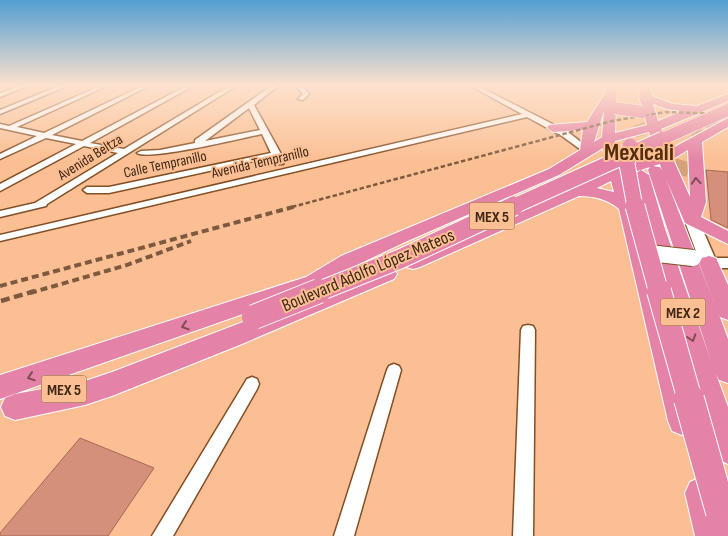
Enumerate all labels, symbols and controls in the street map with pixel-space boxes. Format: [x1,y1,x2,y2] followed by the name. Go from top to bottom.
[53,130,126,185] street label: Avenida Beltza
[604,138,674,167] district label: Mexicali
[209,142,311,183] street label: Avenida Tempranillo
[122,146,208,183] street label: Calle Tempranillo
[690,177,701,185] one-way arrow
[470,202,514,230] road number: MEX 5
[279,225,458,316] street label: Boulevard Adolfo López Mateos
[660,298,706,326] road number: MEX 2
[181,320,190,330] one-way arrow
[686,333,696,342] one-way arrow
[27,371,36,381] one-way arrow
[42,376,86,402] road number: MEX 5

